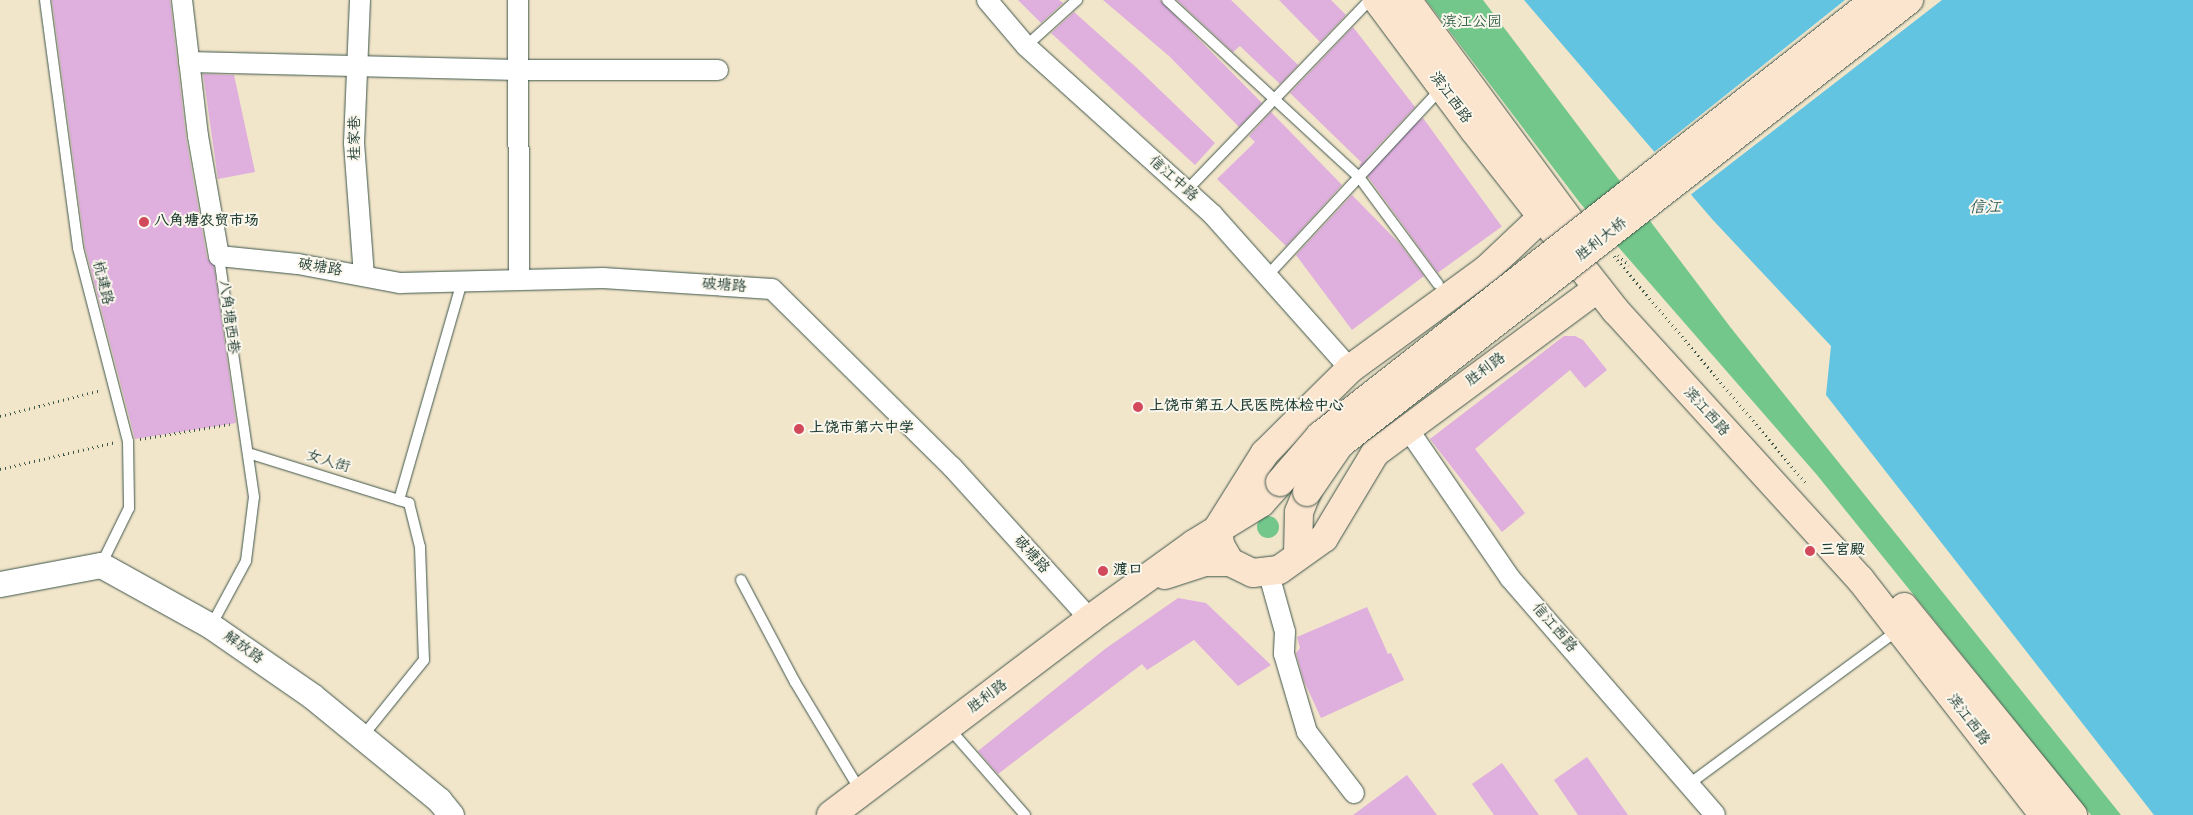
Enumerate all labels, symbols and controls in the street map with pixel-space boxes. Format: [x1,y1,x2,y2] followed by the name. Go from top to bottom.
[1442,14,1502,32] park label: 滨江公园
[1425,68,1475,128] street label: 滨江西路
[347,116,365,160] street label: 桂家巷
[1145,152,1201,206] street label: 信江中路
[1969,198,2001,218] water label: 信江
[154,213,259,231] place label: 八角塘农贸市场
[1573,214,1631,266] street label: 胜利大桥
[138,216,150,228] marker: 八角塘农贸市场
[296,255,344,281] street label: 破塘路
[88,259,116,307] street label: 杭建路
[701,275,747,297] street label: 破塘路
[214,279,242,355] street label: 八角塘西巷
[1463,349,1509,391] street label: 胜利路
[1679,384,1733,440] street label: 滨江西路
[1149,398,1344,416] place label: 上饶市第五人民医院体检中心
[1131,400,1145,414] marker: 上饶市第五人民医院体检中心
[809,420,914,438] place label: 上饶市第六中学
[793,423,805,435] marker: 上饶市第六中学
[304,447,352,477] street label: 女人街
[1009,532,1053,578] street label: 破塘路
[1820,542,1865,560] place label: 三宫殿
[1804,545,1816,557] marker: 三宫殿
[1113,562,1143,580] place label: 渡口
[1097,565,1109,577] marker: 渡口
[1528,599,1580,657] street label: 信江西路
[219,628,267,668] street label: 解放路
[965,676,1011,718] street label: 胜利路
[1943,691,1993,749] street label: 滨江西路

